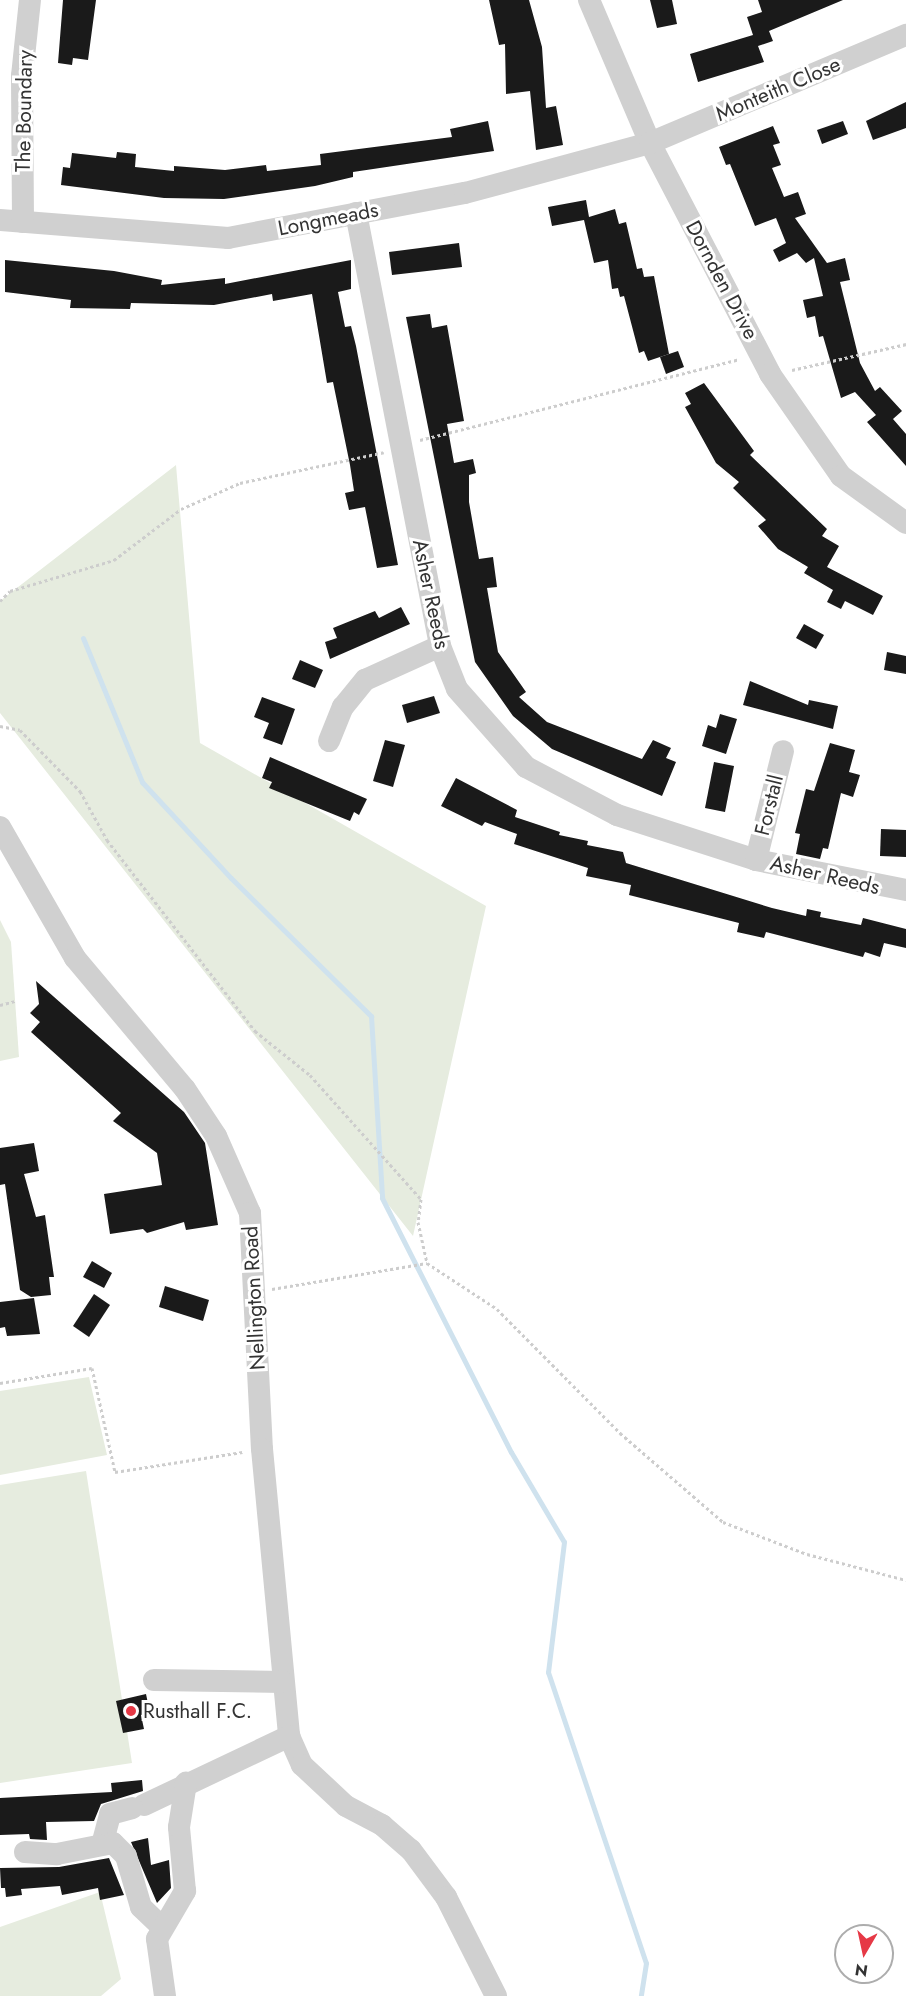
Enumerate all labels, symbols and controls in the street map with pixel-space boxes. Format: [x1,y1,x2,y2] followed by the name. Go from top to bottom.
[10,50,38,172] street label: The Boundary
[712,51,844,127] street label: Monteith Close
[276,197,380,241] street label: Longmeads
[680,216,764,344] street label: Dornden Drive
[407,537,455,651] street label: Asher Reeds
[749,772,789,838] street label: Forstall
[768,850,882,900] street label: Asher Reeds
[238,1225,270,1371] street label: Nellington Road
[143,1698,252,1724] place label: Rusthall F.C.
[124,1704,138,1718] marker: Rusthall F.C.
[834,1924,894,1984] north arrow
[853,1958,869,1983] text: N

